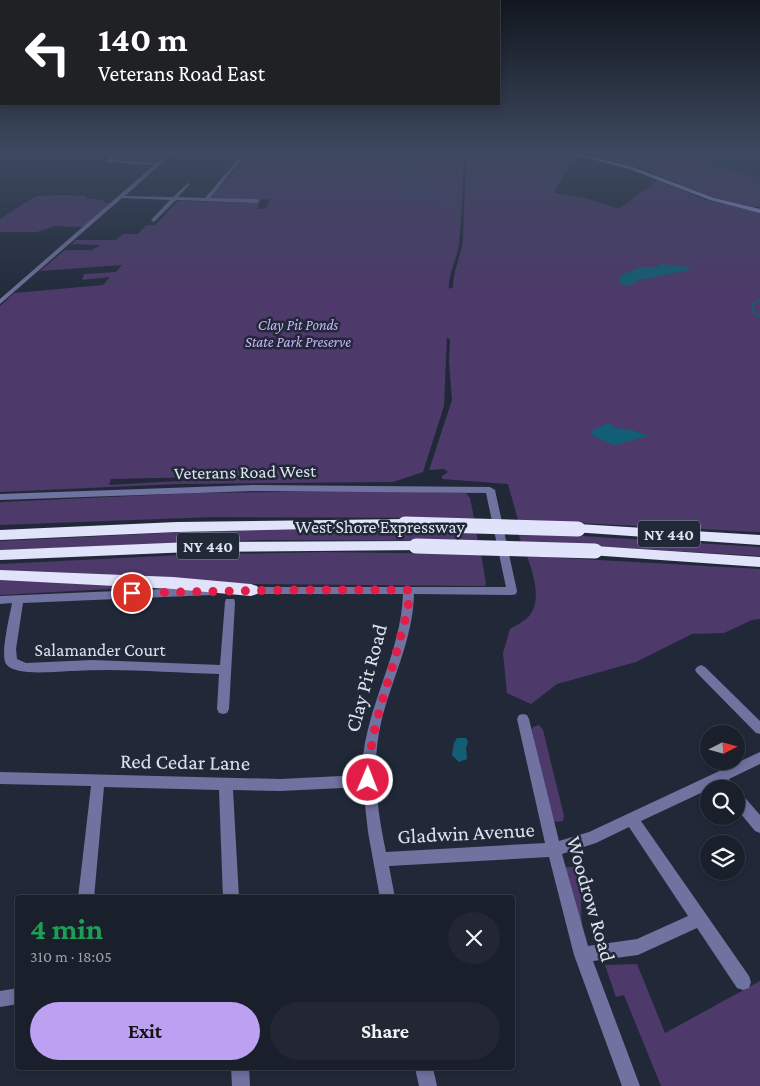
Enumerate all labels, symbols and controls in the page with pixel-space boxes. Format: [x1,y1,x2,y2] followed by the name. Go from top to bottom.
[15,20,80,85] icon: left
[98,20,188,59] text: 140 m
[98,61,265,86] text: Veterans Road East
[245,317,351,350] park label: Clay Pit Ponds State Park Preserve
[174,461,317,483] street label: Veterans Road West
[295,517,465,537] street label: West Shore Expressway
[638,520,700,548] road number: NY 440
[177,532,239,560] road number: NY 440
[111,572,153,614] pin
[118,579,146,607] icon: arrive
[340,621,392,735] street label: Clay Pit Road
[35,640,166,660] street label: Salamander Court
[700,725,745,770] north arrow
[700,725,745,880] map controls
[120,749,250,775] street label: Red Cedar Lane
[341,753,393,805] position arrow
[700,780,745,825] button: search
[397,817,535,849] street label: Gladwin Avenue
[562,833,620,965] street label: Woodrow Road
[700,835,745,880] button: layers
[30,912,103,945] text: 4 min
[448,912,500,964] button: close
[30,948,112,965] text: 310 m · 18:05
[30,1002,260,1060] button: Exit
[270,1002,500,1060] button: Share

